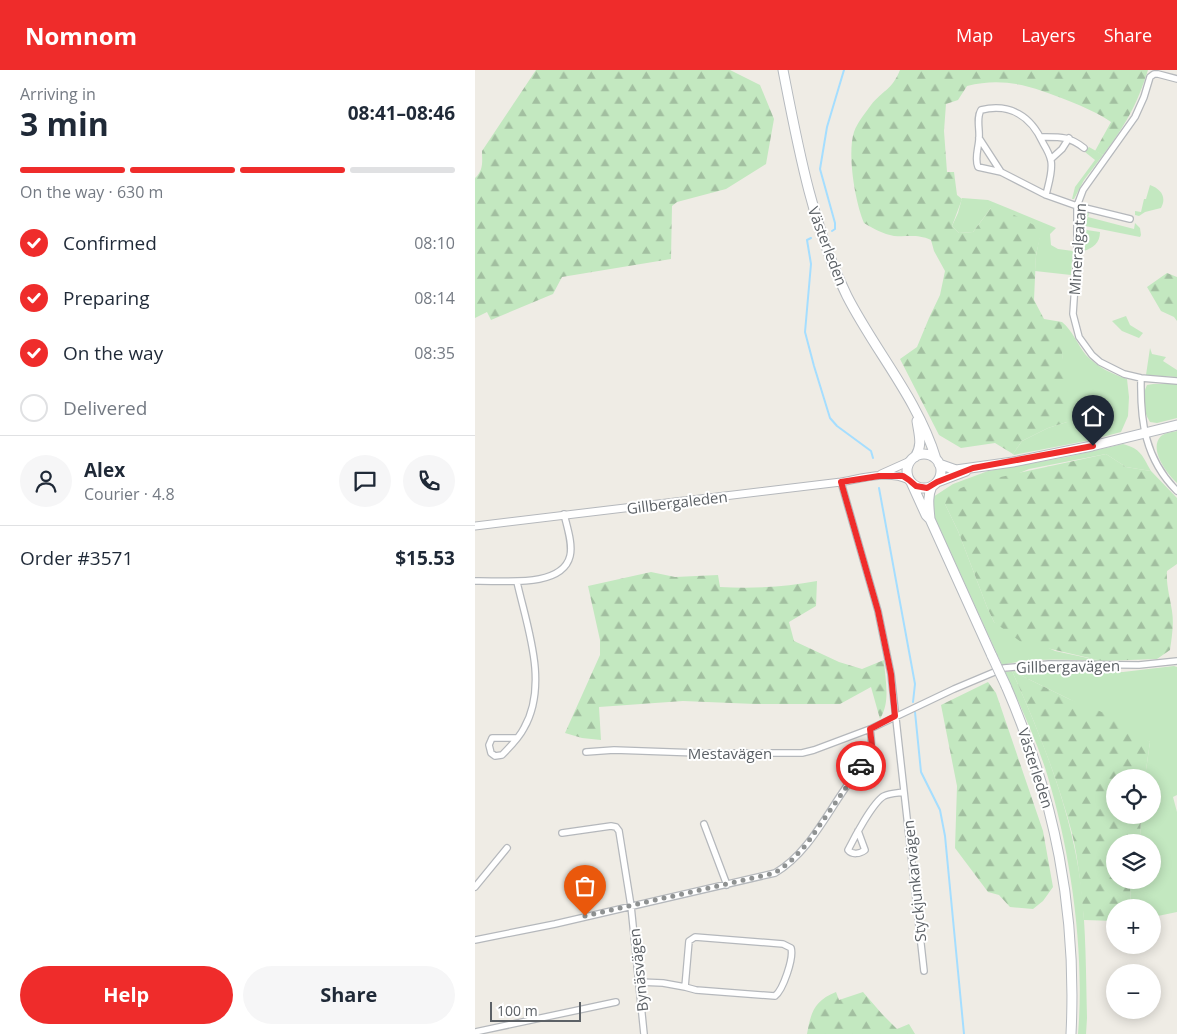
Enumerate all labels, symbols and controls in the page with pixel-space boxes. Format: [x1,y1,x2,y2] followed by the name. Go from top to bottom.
[25,19,137,52] text: Nomnom
[956,23,993,47] text: Map
[1021,23,1076,47] text: Layers
[1104,23,1152,47] text: Share
[20,83,96,105] text: Arriving in
[348,100,455,126] text: 08:41–08:46
[20,102,109,145] text: 3 min
[20,181,163,203] text: On the way · 630 m
[1064,202,1090,296] street label: Mineralgatan
[804,204,852,288] street label: Västerleden
[20,229,48,257] icon: check
[63,230,157,256] text: Confirmed
[414,232,455,254] text: 08:10
[20,284,48,312] icon: check
[63,285,150,311] text: Preparing
[414,287,455,309] text: 08:14
[20,339,48,367] icon: check
[63,340,163,366] text: On the way
[414,342,455,364] text: 08:35
[63,395,147,421] text: Delivered
[1072,395,1114,446] pin
[1079,402,1107,430] icon: home
[20,455,72,507] button: person
[339,455,391,507] button: chat
[403,455,455,507] button: phone
[84,457,125,483] text: Alex
[84,483,175,505] text: Courier · 4.8
[625,486,729,518] street label: Gillbergaleden
[20,545,133,571] text: Order #3571
[395,545,455,571] text: $15.53
[1016,655,1120,677] street label: Gillbergavägen
[1014,725,1058,811] street label: Västerleden
[836,741,886,791] courier
[688,743,772,763] street label: Mestavägen
[847,752,875,780] icon: car
[1106,769,1161,1019] map controls
[1106,769,1161,824] button: locate
[898,819,930,943] street label: Styckjunkarvägen
[1106,834,1161,889] button: layers
[564,865,606,916] pin
[571,872,599,900] icon: bag
[1106,899,1161,954] button: +
[624,927,652,1013] street label: Bynäsvägen
[1106,964,1161,1019] button: −
[20,966,233,1024] button: Help
[243,966,455,1024] button: Share
[490,999,581,1022] scale bar
[497,1001,538,1020] text: 100 m

